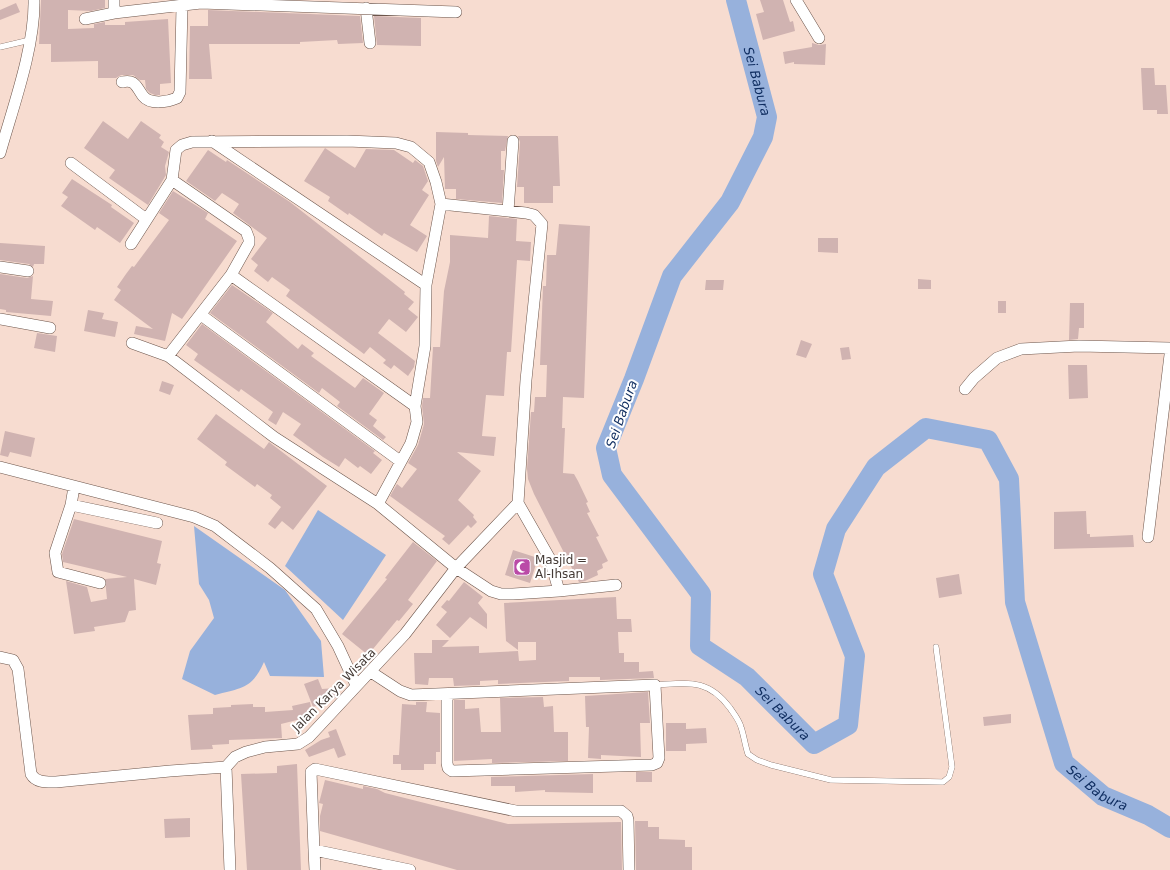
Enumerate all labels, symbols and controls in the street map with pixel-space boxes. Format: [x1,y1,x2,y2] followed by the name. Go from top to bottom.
[741,45,773,117] water label: Sei Babura
[603,378,640,450] water label: Sei Babura
[535,553,587,581] place label: Masjid = Al-Ihsan
[512,557,532,577] mosque icon: Masjid = Al-Ihsan
[289,646,378,735] street label: Jalan Karya Wisata
[752,683,813,744] water label: Sei Babura
[1064,762,1130,814] water label: Sei Babura

